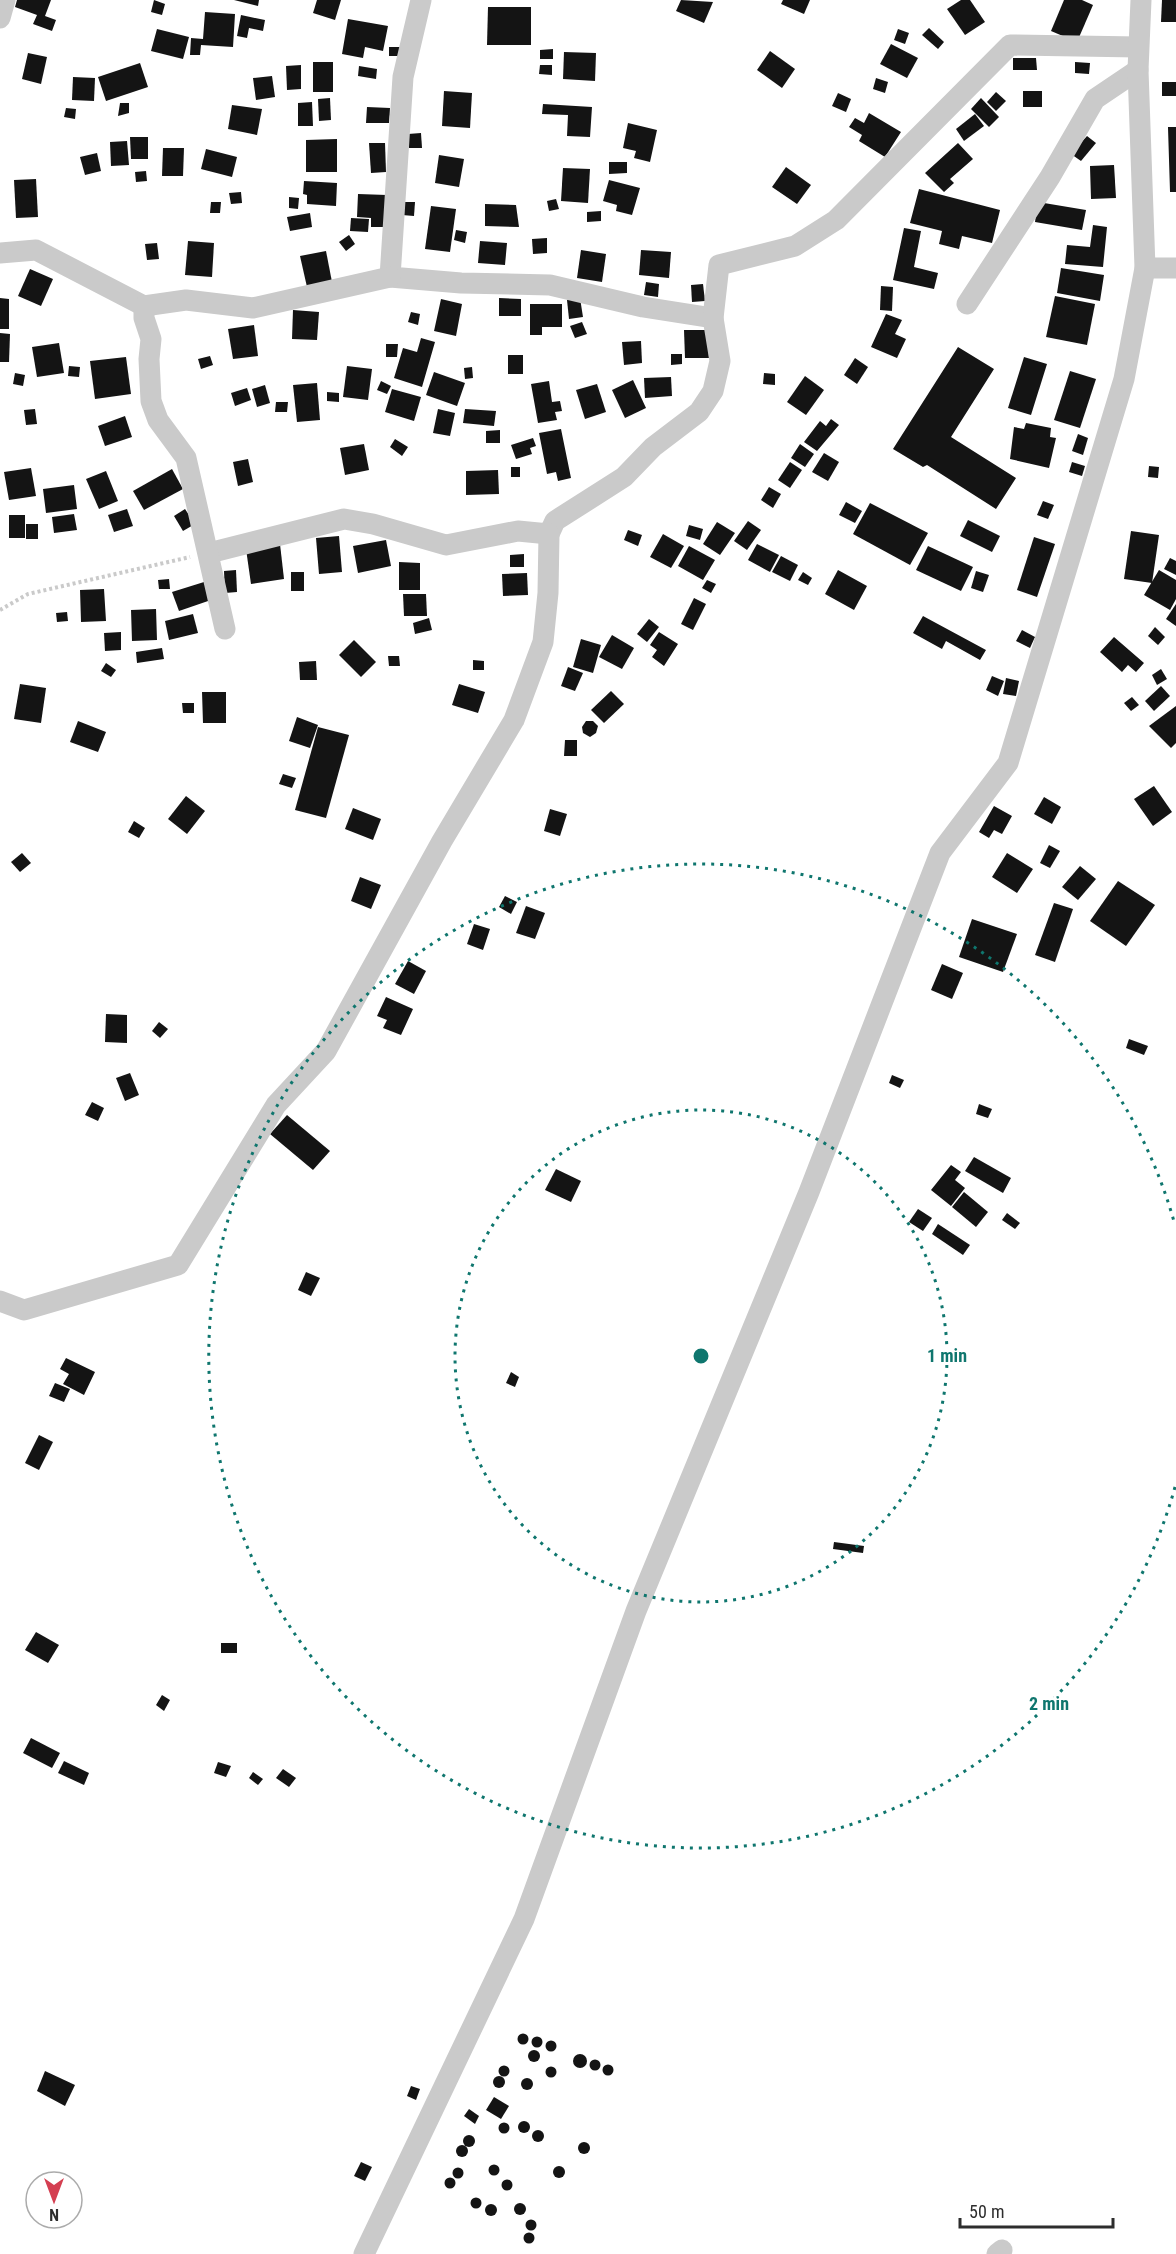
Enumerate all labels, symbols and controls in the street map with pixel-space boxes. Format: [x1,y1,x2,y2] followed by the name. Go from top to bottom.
[927,1345,967,1366] text: 1 min
[691,1346,711,1366] centre of rings
[1029,1693,1069,1714] text: 2 min
[24,2170,84,2230] north arrow
[960,2191,1113,2229] scale bar
[969,2201,1004,2222] text: 50 m
[49,2205,59,2224] text: N

